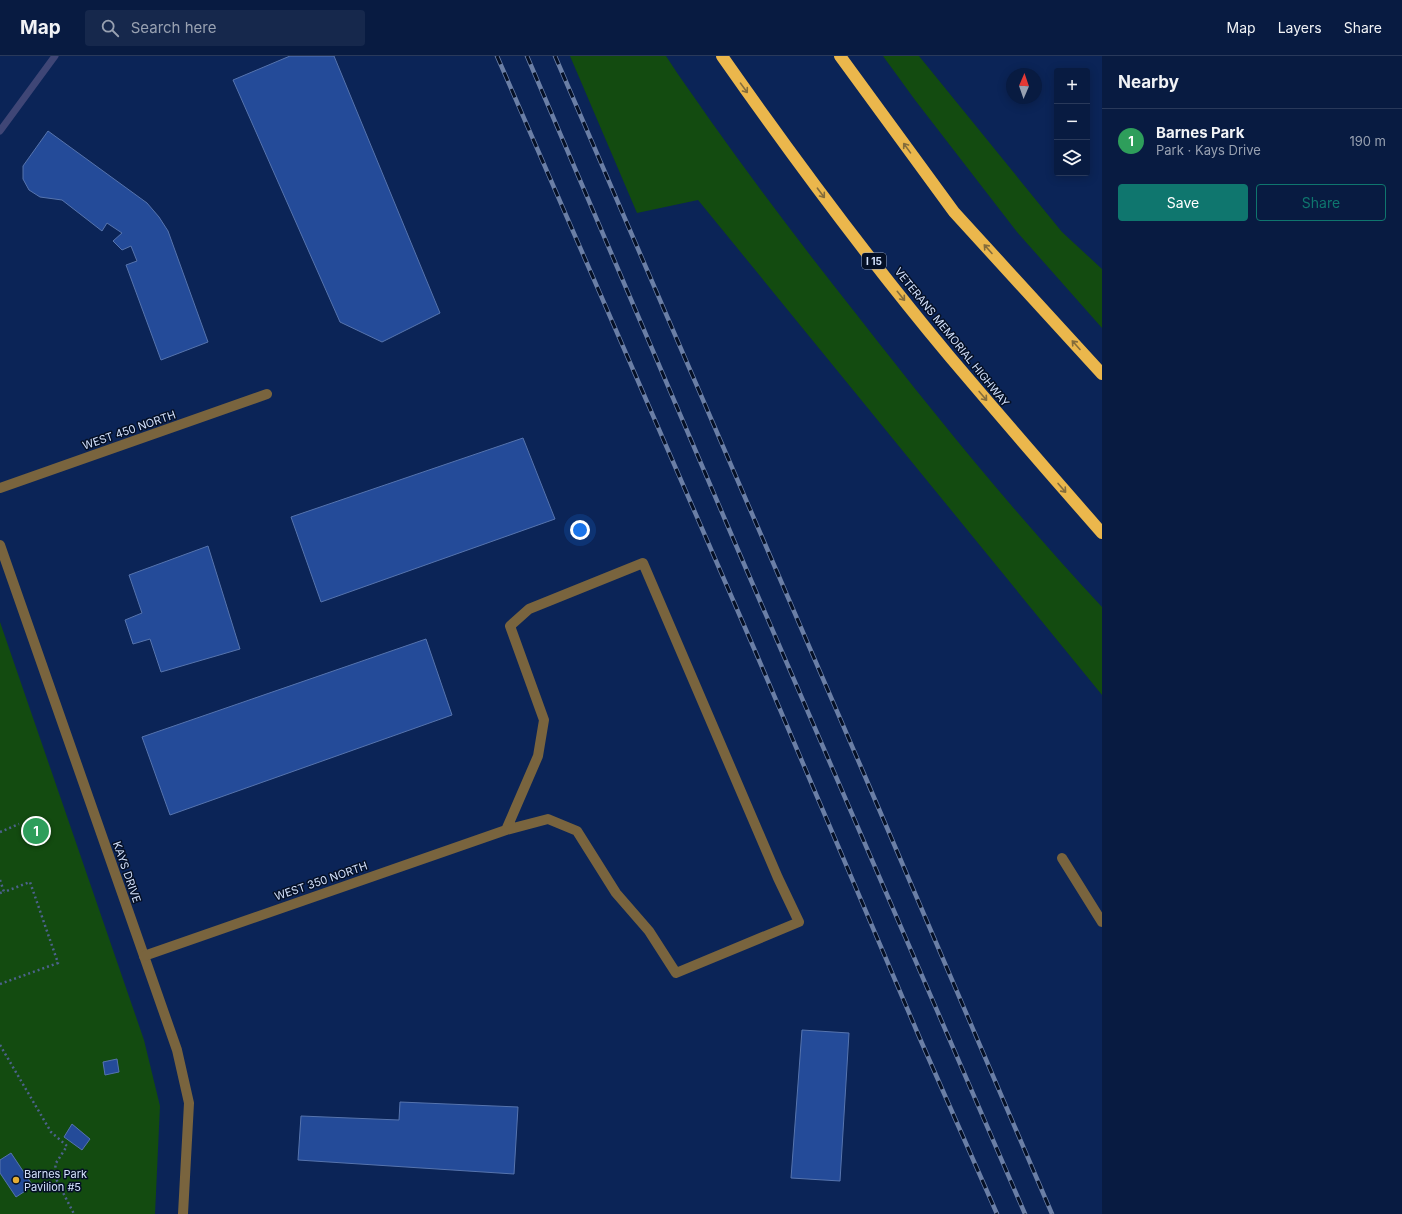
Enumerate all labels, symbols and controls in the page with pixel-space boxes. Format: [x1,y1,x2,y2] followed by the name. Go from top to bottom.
[85,10,365,46] search box
[20,16,61,39] text: Map
[99,17,121,39] icon: search
[131,18,216,37] text: Search here
[1227,19,1256,36] text: Map
[1278,19,1322,36] text: Layers
[1344,19,1382,36] text: Share
[1006,68,1042,104] north arrow
[1054,68,1090,176] map controls
[1054,68,1090,104] button: +
[1118,72,1179,92] text: Nearby
[740,82,748,93] one-way arrow
[1054,104,1090,140] button: −
[1156,123,1244,142] text: Barnes Park
[1128,133,1134,149] text: 1
[1349,133,1386,149] text: 190 m
[1054,140,1090,176] button: layers
[1156,142,1261,158] text: Park · Kays Drive
[903,143,911,154] one-way arrow
[1118,184,1248,221] button: Save
[1256,184,1386,221] button: Share
[817,187,825,198] one-way arrow
[983,244,993,254] one-way arrow
[862,253,886,269] road number: I 15
[892,265,1013,410] street label: VETERANS MEMORIAL HIGHWAY
[896,290,905,301] one-way arrow
[1071,340,1080,351] one-way arrow
[979,391,988,401] one-way arrow
[81,407,177,453] street label: WEST 450 NORTH
[1057,482,1066,492] one-way arrow
[570,520,590,540] your location
[23,816,49,846] pin: 1
[110,839,144,905] street label: KAYS DRIVE
[273,859,369,903] street label: WEST 350 NORTH
[24,1167,87,1194] place label: Barnes Park Pavilion #5
[11,1175,21,1185] marker: Barnes Park Pavilion #5

